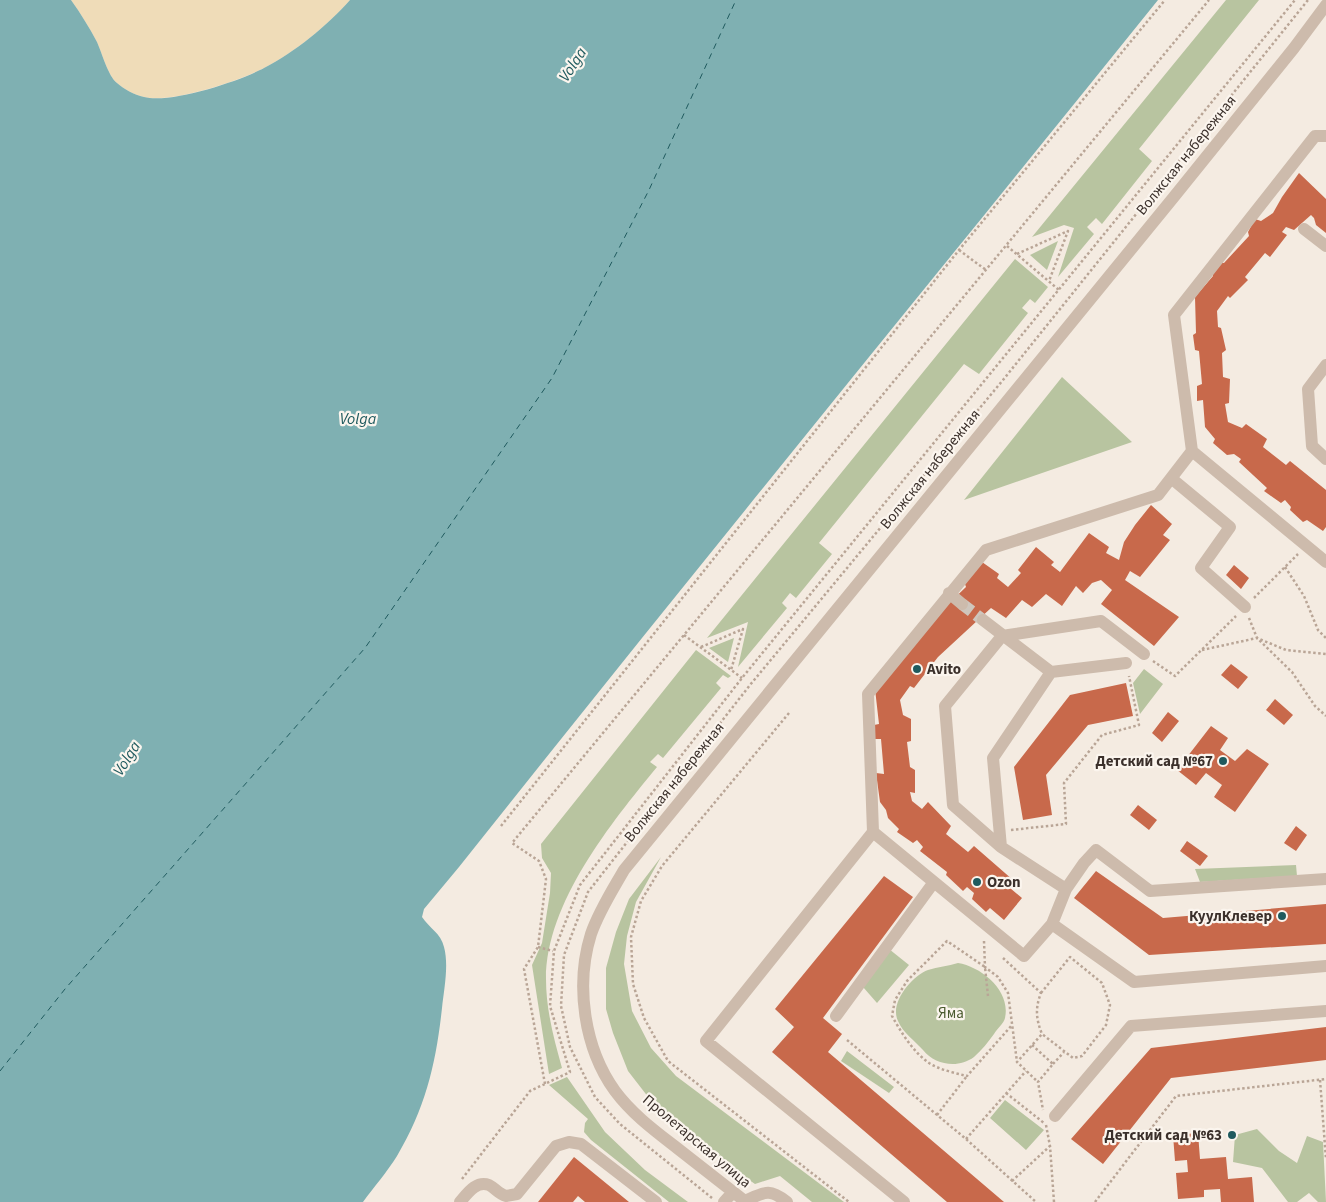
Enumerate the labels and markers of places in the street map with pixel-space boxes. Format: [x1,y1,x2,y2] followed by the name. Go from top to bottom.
[926,659,961,680] place label: Avito
[911,663,923,675] marker: Avito
[1095,751,1213,772] place label: Детский сад №67
[1217,755,1229,767] marker: Детский сад №67
[987,872,1021,893] place label: Ozon
[971,876,983,888] marker: Ozon
[1189,906,1272,927] place label: КуулКлевер
[1276,910,1288,922] marker: КуулКлевер
[1104,1125,1222,1146] place label: Детский сад №63
[1226,1129,1238,1141] marker: Детский сад №63

